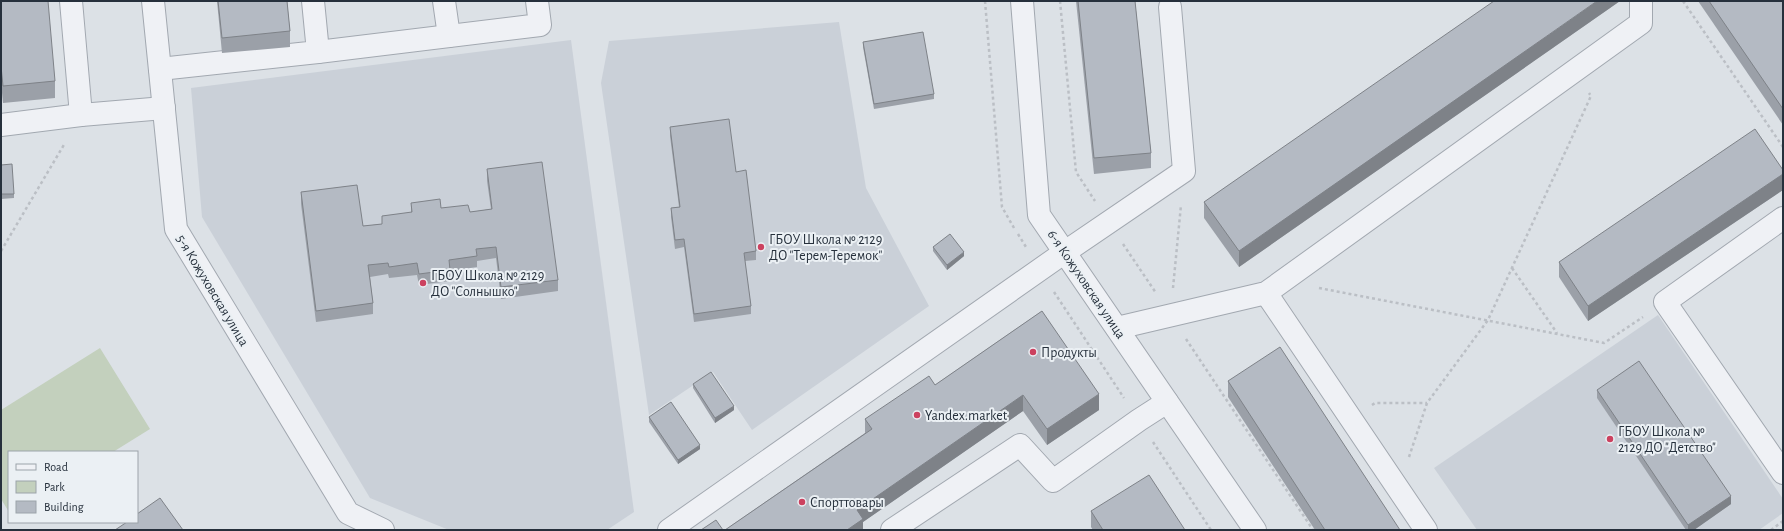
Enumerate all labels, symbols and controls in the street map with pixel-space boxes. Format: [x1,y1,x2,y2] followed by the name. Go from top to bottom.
[1045,228,1128,342] street label: 6-я Кожуховская улица
[173,232,251,349] street label: 5-я Кожуховская улица
[769,233,882,263] place label: ГБОУ Школа № 2129 ДО "Терем-Теремок"
[756,242,766,252] marker: ГБОУ Школа № 2129 ДО "Терем-Теремок"
[431,269,544,299] place label: ГБОУ Школа № 2129 ДО "Солнышко"
[418,278,428,288] marker: ГБОУ Школа № 2129 ДО "Солнышко"
[1041,346,1097,360] place label: Продукты
[1028,347,1038,357] marker: Продукты
[925,409,1008,423] place label: Yandex.market
[912,410,922,420] marker: Yandex.market
[1618,425,1716,455] place label: ГБОУ Школа № 2129 ДО "Детство"
[1605,434,1615,444] marker: ГБОУ Школа № 2129 ДО "Детство"
[8,451,138,523] legend
[44,461,68,473] text: Road
[44,481,65,493] text: Park
[810,496,884,510] place label: Спорттовары
[797,497,807,507] marker: Спорттовары
[44,501,84,513] text: Building

